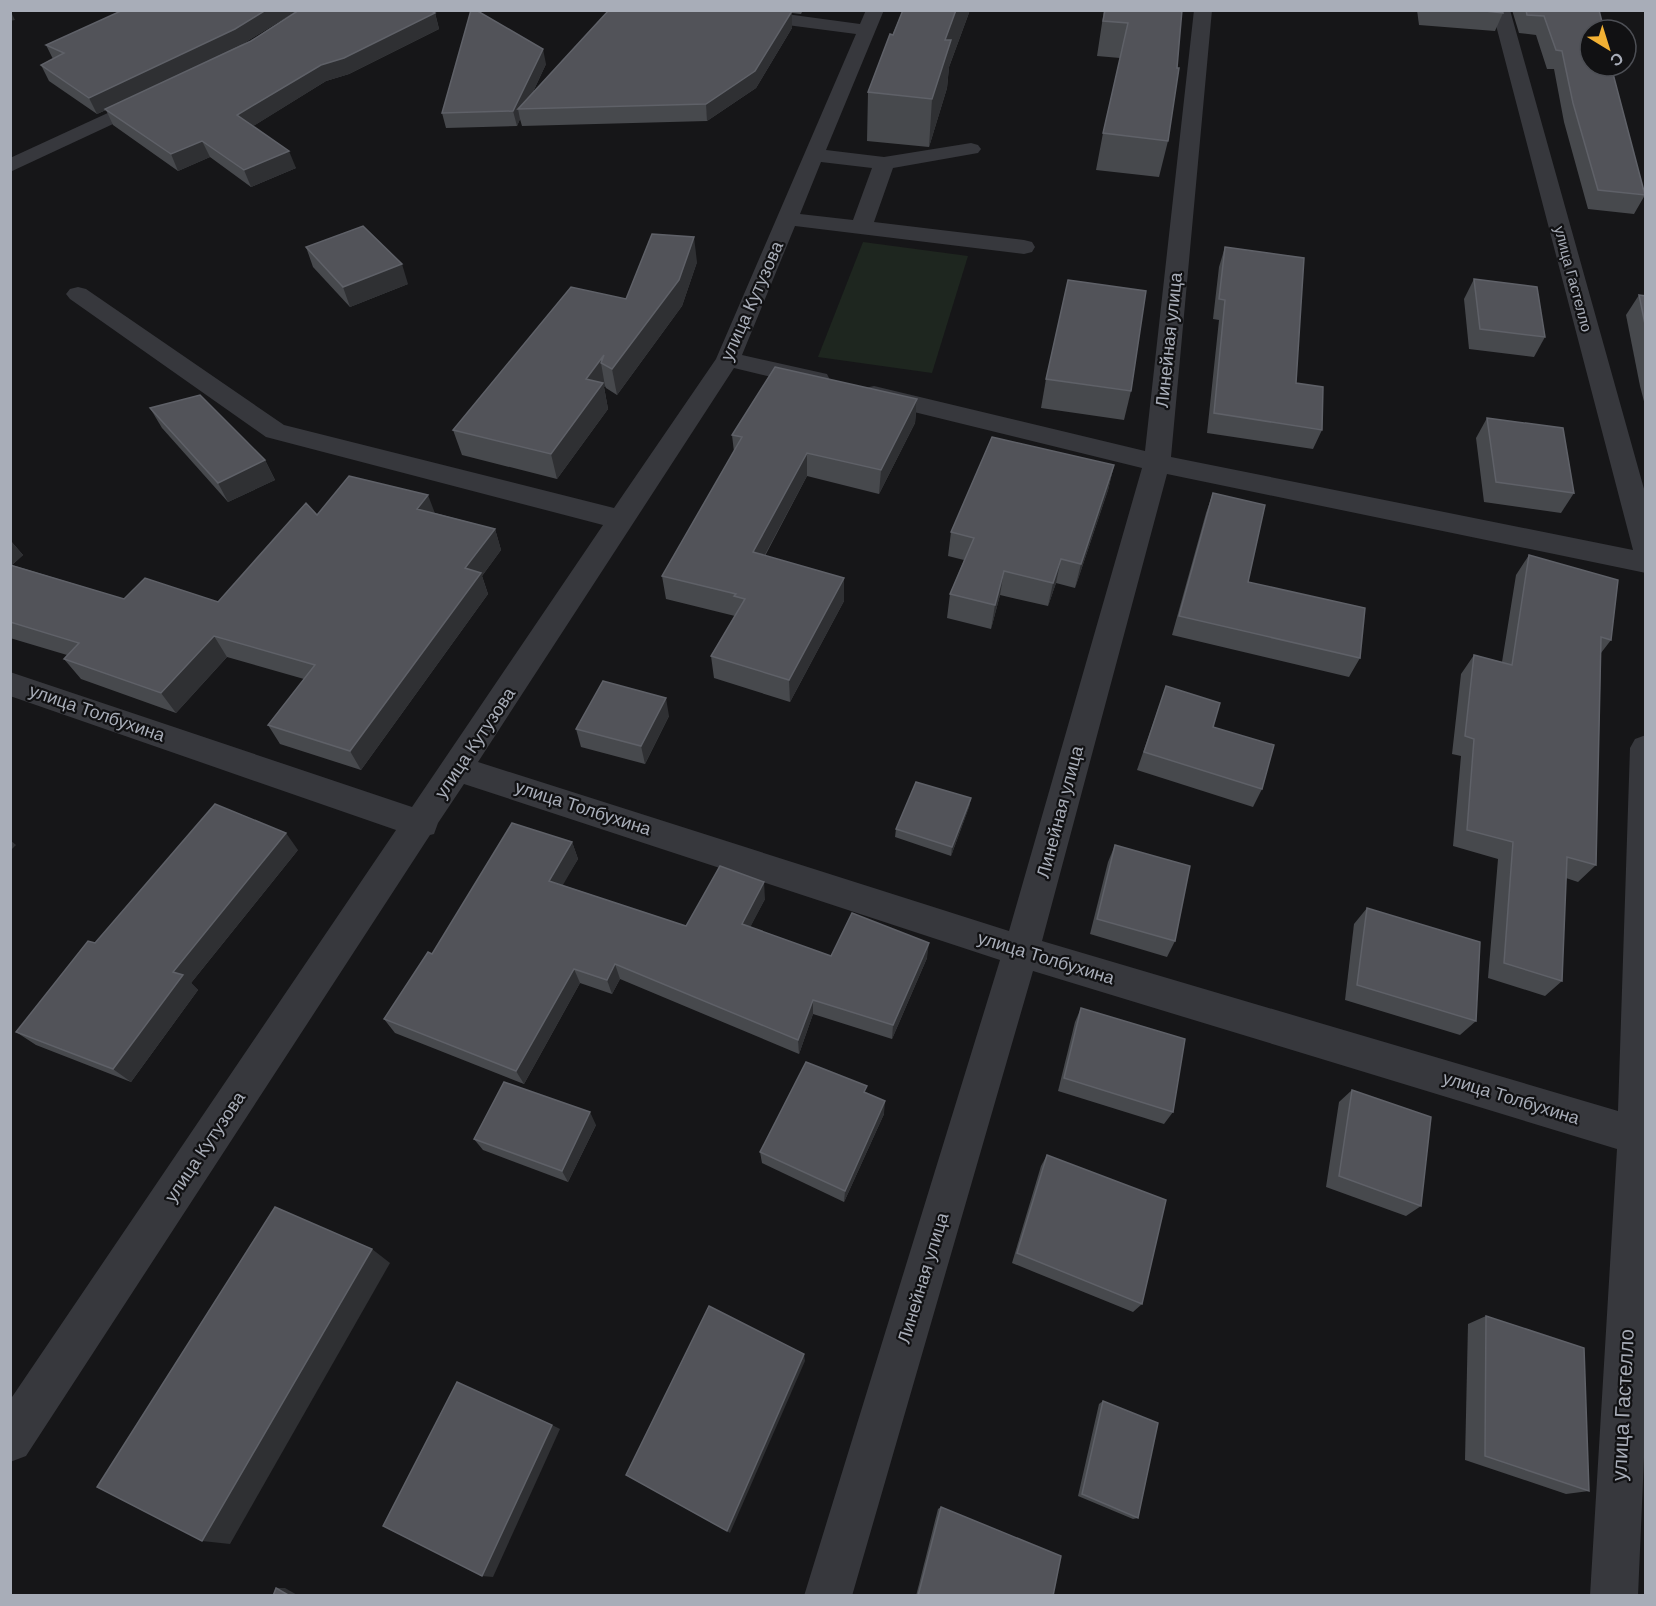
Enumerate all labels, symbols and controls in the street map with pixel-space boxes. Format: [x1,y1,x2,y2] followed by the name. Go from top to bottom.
[1578,18,1638,78] north arrow
[1606,48,1628,72] text: С
[1549,224,1597,334] street label: улица Гастелло
[715,236,790,365] street label: улица Кутузова
[1150,270,1188,409] street label: Линейная улица
[26,679,169,748] street label: улица Толбухина
[429,682,521,803] street label: улица Кутузова
[1031,742,1089,881] street label: Линейная улица
[512,775,655,842] street label: улица Толбухина
[975,926,1118,991] street label: улица Толбухина
[1440,1066,1583,1131] street label: улица Толбухина
[159,1086,251,1207] street label: улица Кутузова
[892,1209,955,1346] street label: Линейная улица
[1605,1328,1641,1482] street label: улица Гастелло

